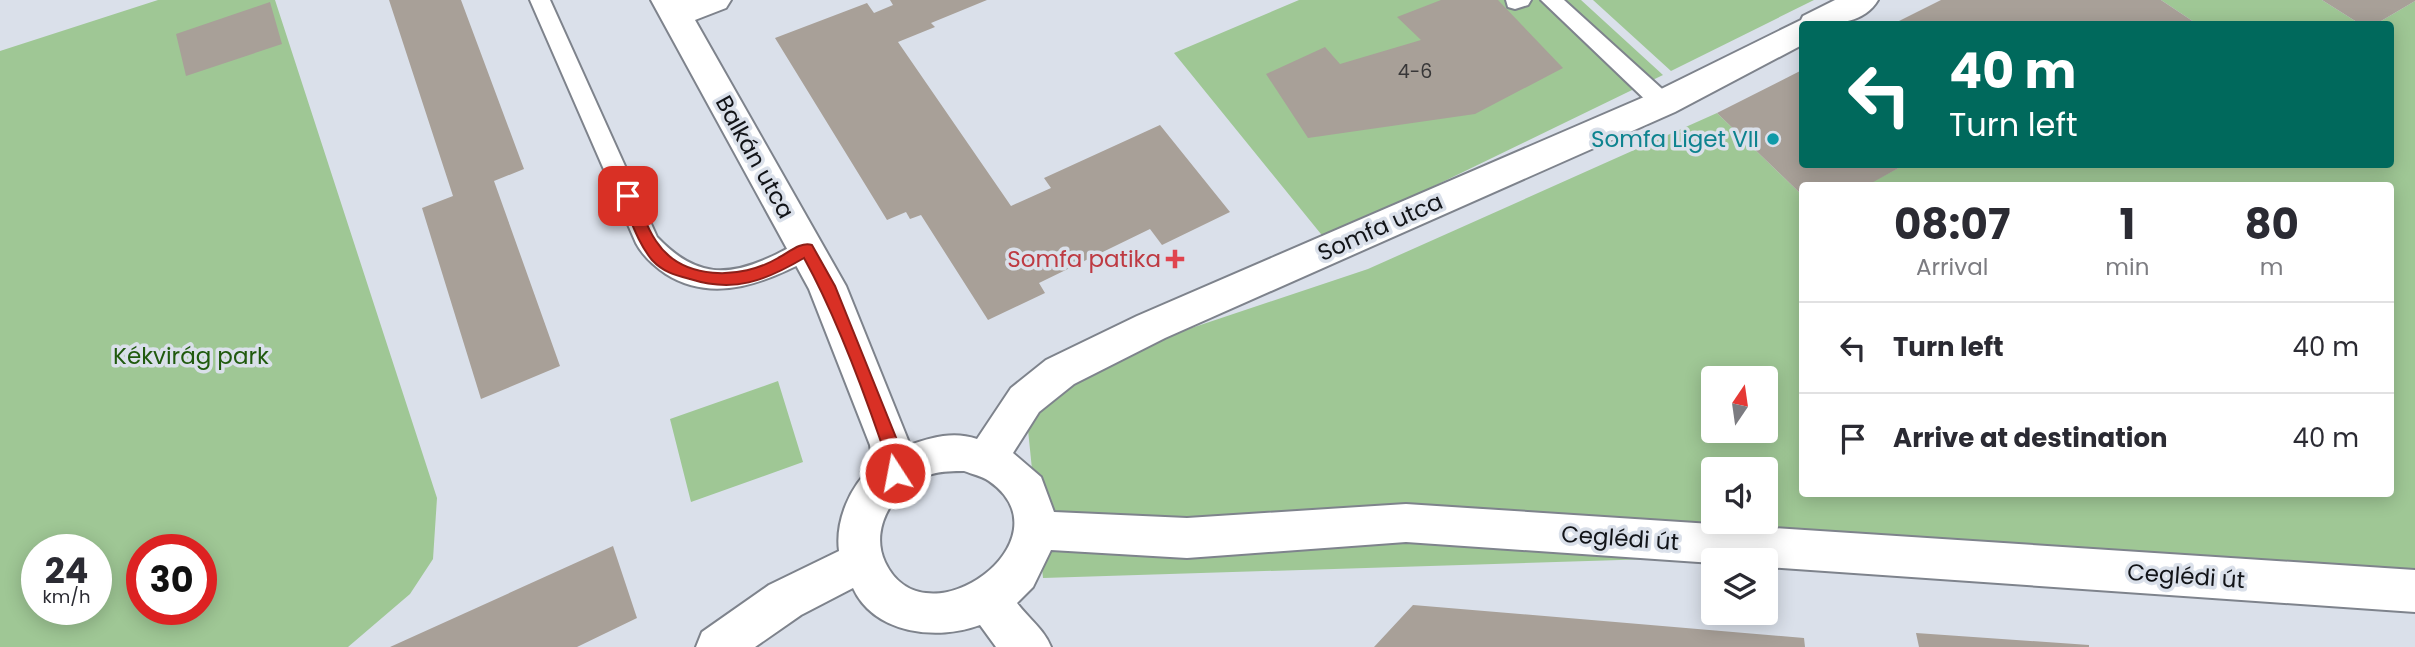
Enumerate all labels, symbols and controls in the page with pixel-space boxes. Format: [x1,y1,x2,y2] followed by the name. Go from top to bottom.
[1949,37,2076,105] text: 40 m
[1834,49,1925,140] icon: left
[1398,58,1432,85] house number: 4-6
[708,90,802,224] street label: Balkán utca
[1949,102,2078,147] text: Turn left
[1591,123,1759,155] place label: Somfa Liget VII
[1765,131,1781,147] marker: Somfa Liget VII
[598,166,658,226] pin
[609,177,647,215] icon: arrive
[1312,185,1448,269] street label: Somfa utca
[1894,195,2010,254] text: 08:07
[2119,195,2135,254] text: 1
[2244,195,2299,254] text: 80
[1007,243,1161,275] place label: Somfa patika
[1167,251,1183,267] marker: Somfa patika
[1916,251,1988,283] text: Arrival
[2105,251,2149,283] text: min
[2260,251,2284,283] text: m
[1834,329,1872,367] icon: left
[1893,329,2004,365] text: Turn left
[2293,329,2359,365] text: 40 m
[113,340,269,372] park label: Kékvirág park
[1701,366,1778,443] north arrow
[1701,366,1778,625] map controls
[1834,420,1872,458] icon: arrive
[1893,420,2168,456] text: Arrive at destination
[2293,420,2359,456] text: 40 m
[858,436,932,510] position arrow
[1701,457,1778,534] button: sound
[1560,518,1680,558] street label: Ceglédi út
[126,534,217,625] speed limit sign: 30
[45,546,88,595] text: 24
[1701,548,1778,625] button: layers
[2126,556,2246,596] street label: Ceglédi út
[43,584,90,609] text: km/h

